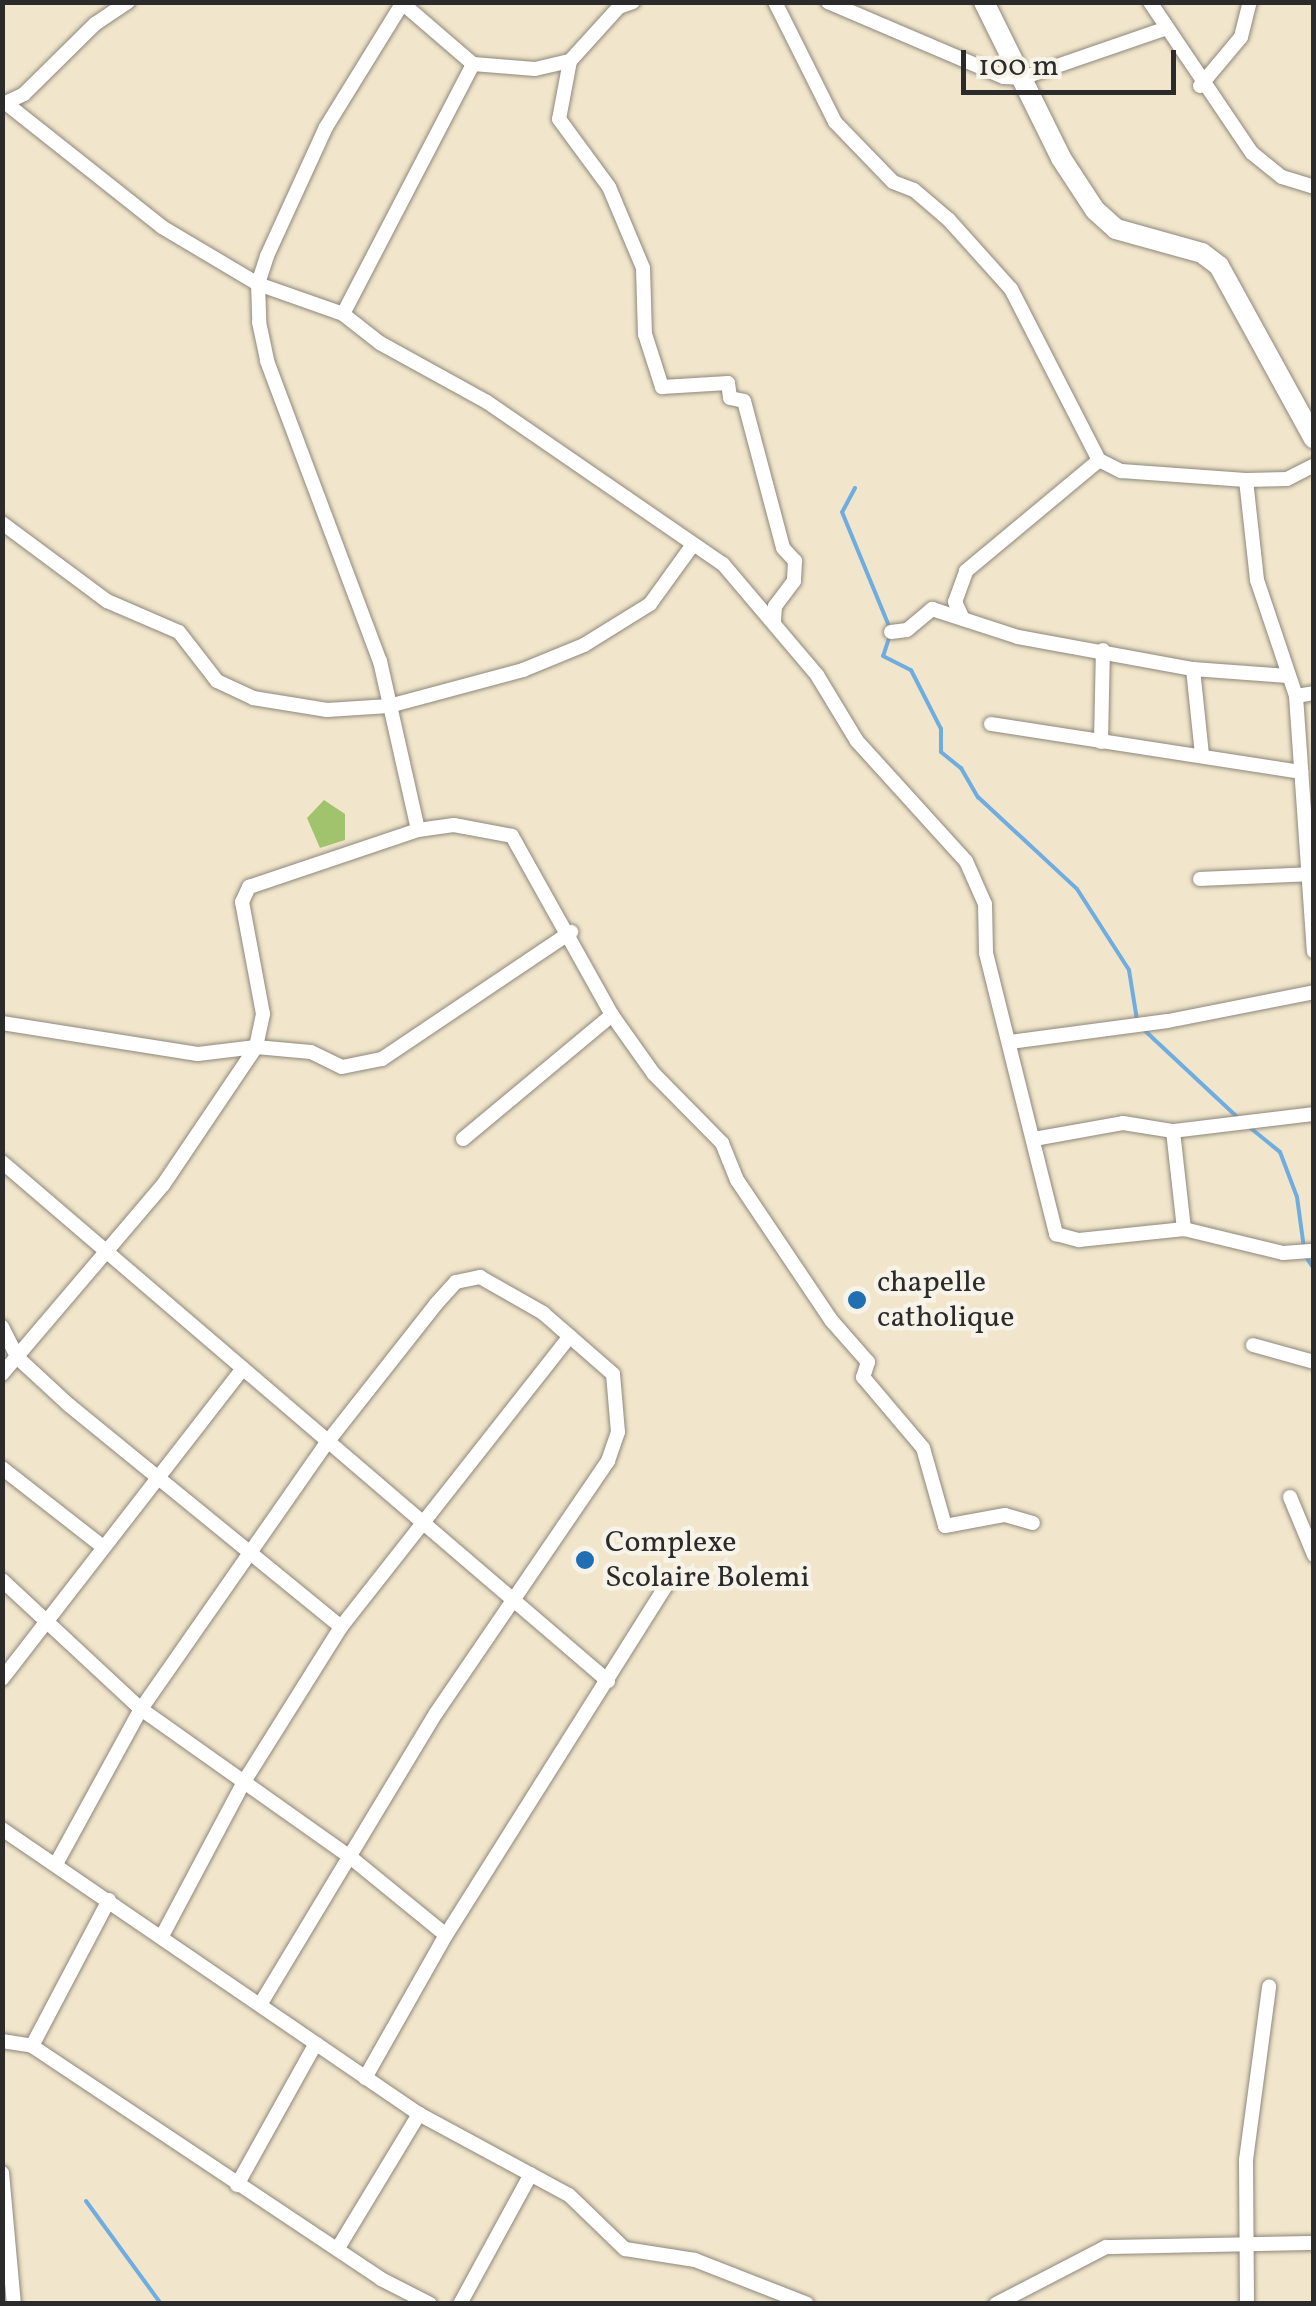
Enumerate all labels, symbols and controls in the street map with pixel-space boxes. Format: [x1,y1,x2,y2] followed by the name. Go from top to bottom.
[966,30,1181,92] scale bar
[978,46,1059,88] text: 100 m
[877,1265,1014,1336] place label: chapelle catholique
[846,1289,868,1311] marker: chapelle catholique
[605,1525,809,1596] place label: Complexe Scolaire Bolemi
[574,1549,596,1571] marker: Complexe Scolaire Bolemi

